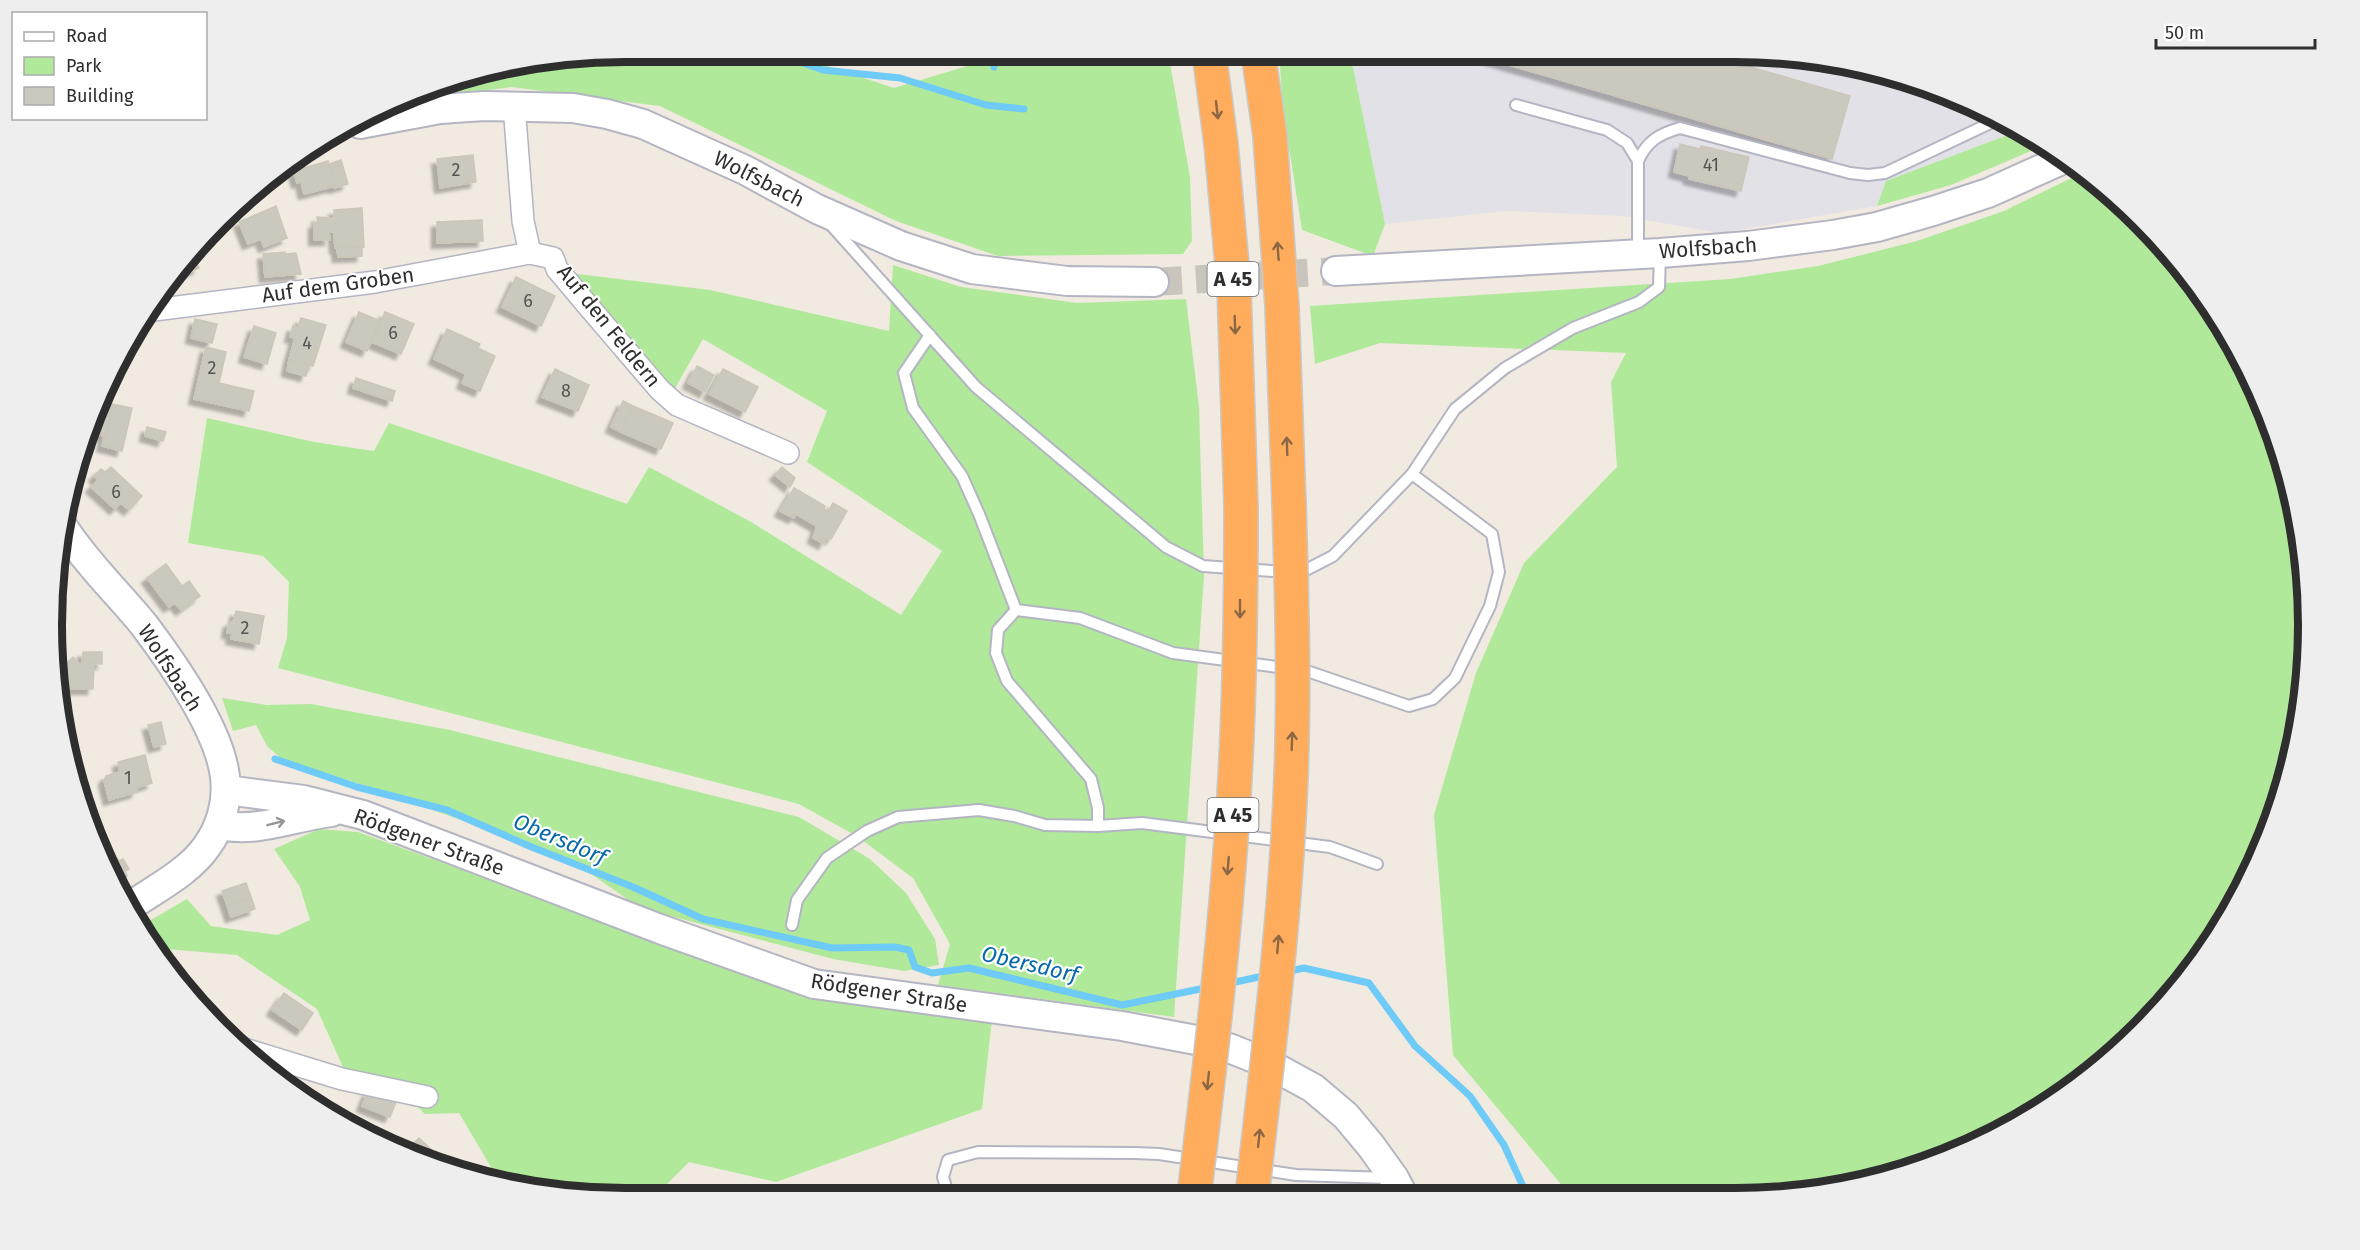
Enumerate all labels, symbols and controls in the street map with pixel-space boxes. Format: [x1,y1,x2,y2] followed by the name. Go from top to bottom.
[12,12,207,120] legend
[2156,12,2315,50] scale bar
[2165,22,2204,44] text: 50 m
[66,25,108,47] text: Road
[66,55,102,77] text: Park
[66,85,134,107] text: Building
[1211,99,1222,119] one-way arrow
[709,145,809,213] street label: Wolfsbach
[1703,154,1719,176] house number: 41
[452,159,461,181] house number: 2
[1658,232,1758,264] street label: Wolfsbach
[1272,241,1283,261] one-way arrow
[552,259,666,393] street label: Auf den Feldern
[260,261,416,309] street label: Auf dem Groben
[1208,262,1258,296] road number: A 45
[523,290,533,312] house number: 6
[1230,314,1241,334] one-way arrow
[388,322,398,344] house number: 6
[302,332,312,354] house number: 4
[208,357,217,379] house number: 2
[561,380,571,402] house number: 8
[1281,436,1292,456] one-way arrow
[111,481,121,503] house number: 6
[1235,598,1246,618] one-way arrow
[241,617,250,639] house number: 2
[132,620,208,716] street label: Wolfsbach
[1286,732,1297,752] one-way arrow
[124,767,132,789] house number: 1
[1208,798,1258,832] road number: A 45
[350,803,508,881] street label: Rödgener Straße
[509,807,613,872] water label: Obersdorf
[266,816,285,828] one-way arrow
[1223,856,1234,876] one-way arrow
[1273,934,1284,954] one-way arrow
[979,940,1084,989] water label: Obersdorf
[809,968,969,1018] street label: Rödgener Straße
[1202,1071,1213,1091] one-way arrow
[1254,1128,1265,1148] one-way arrow

